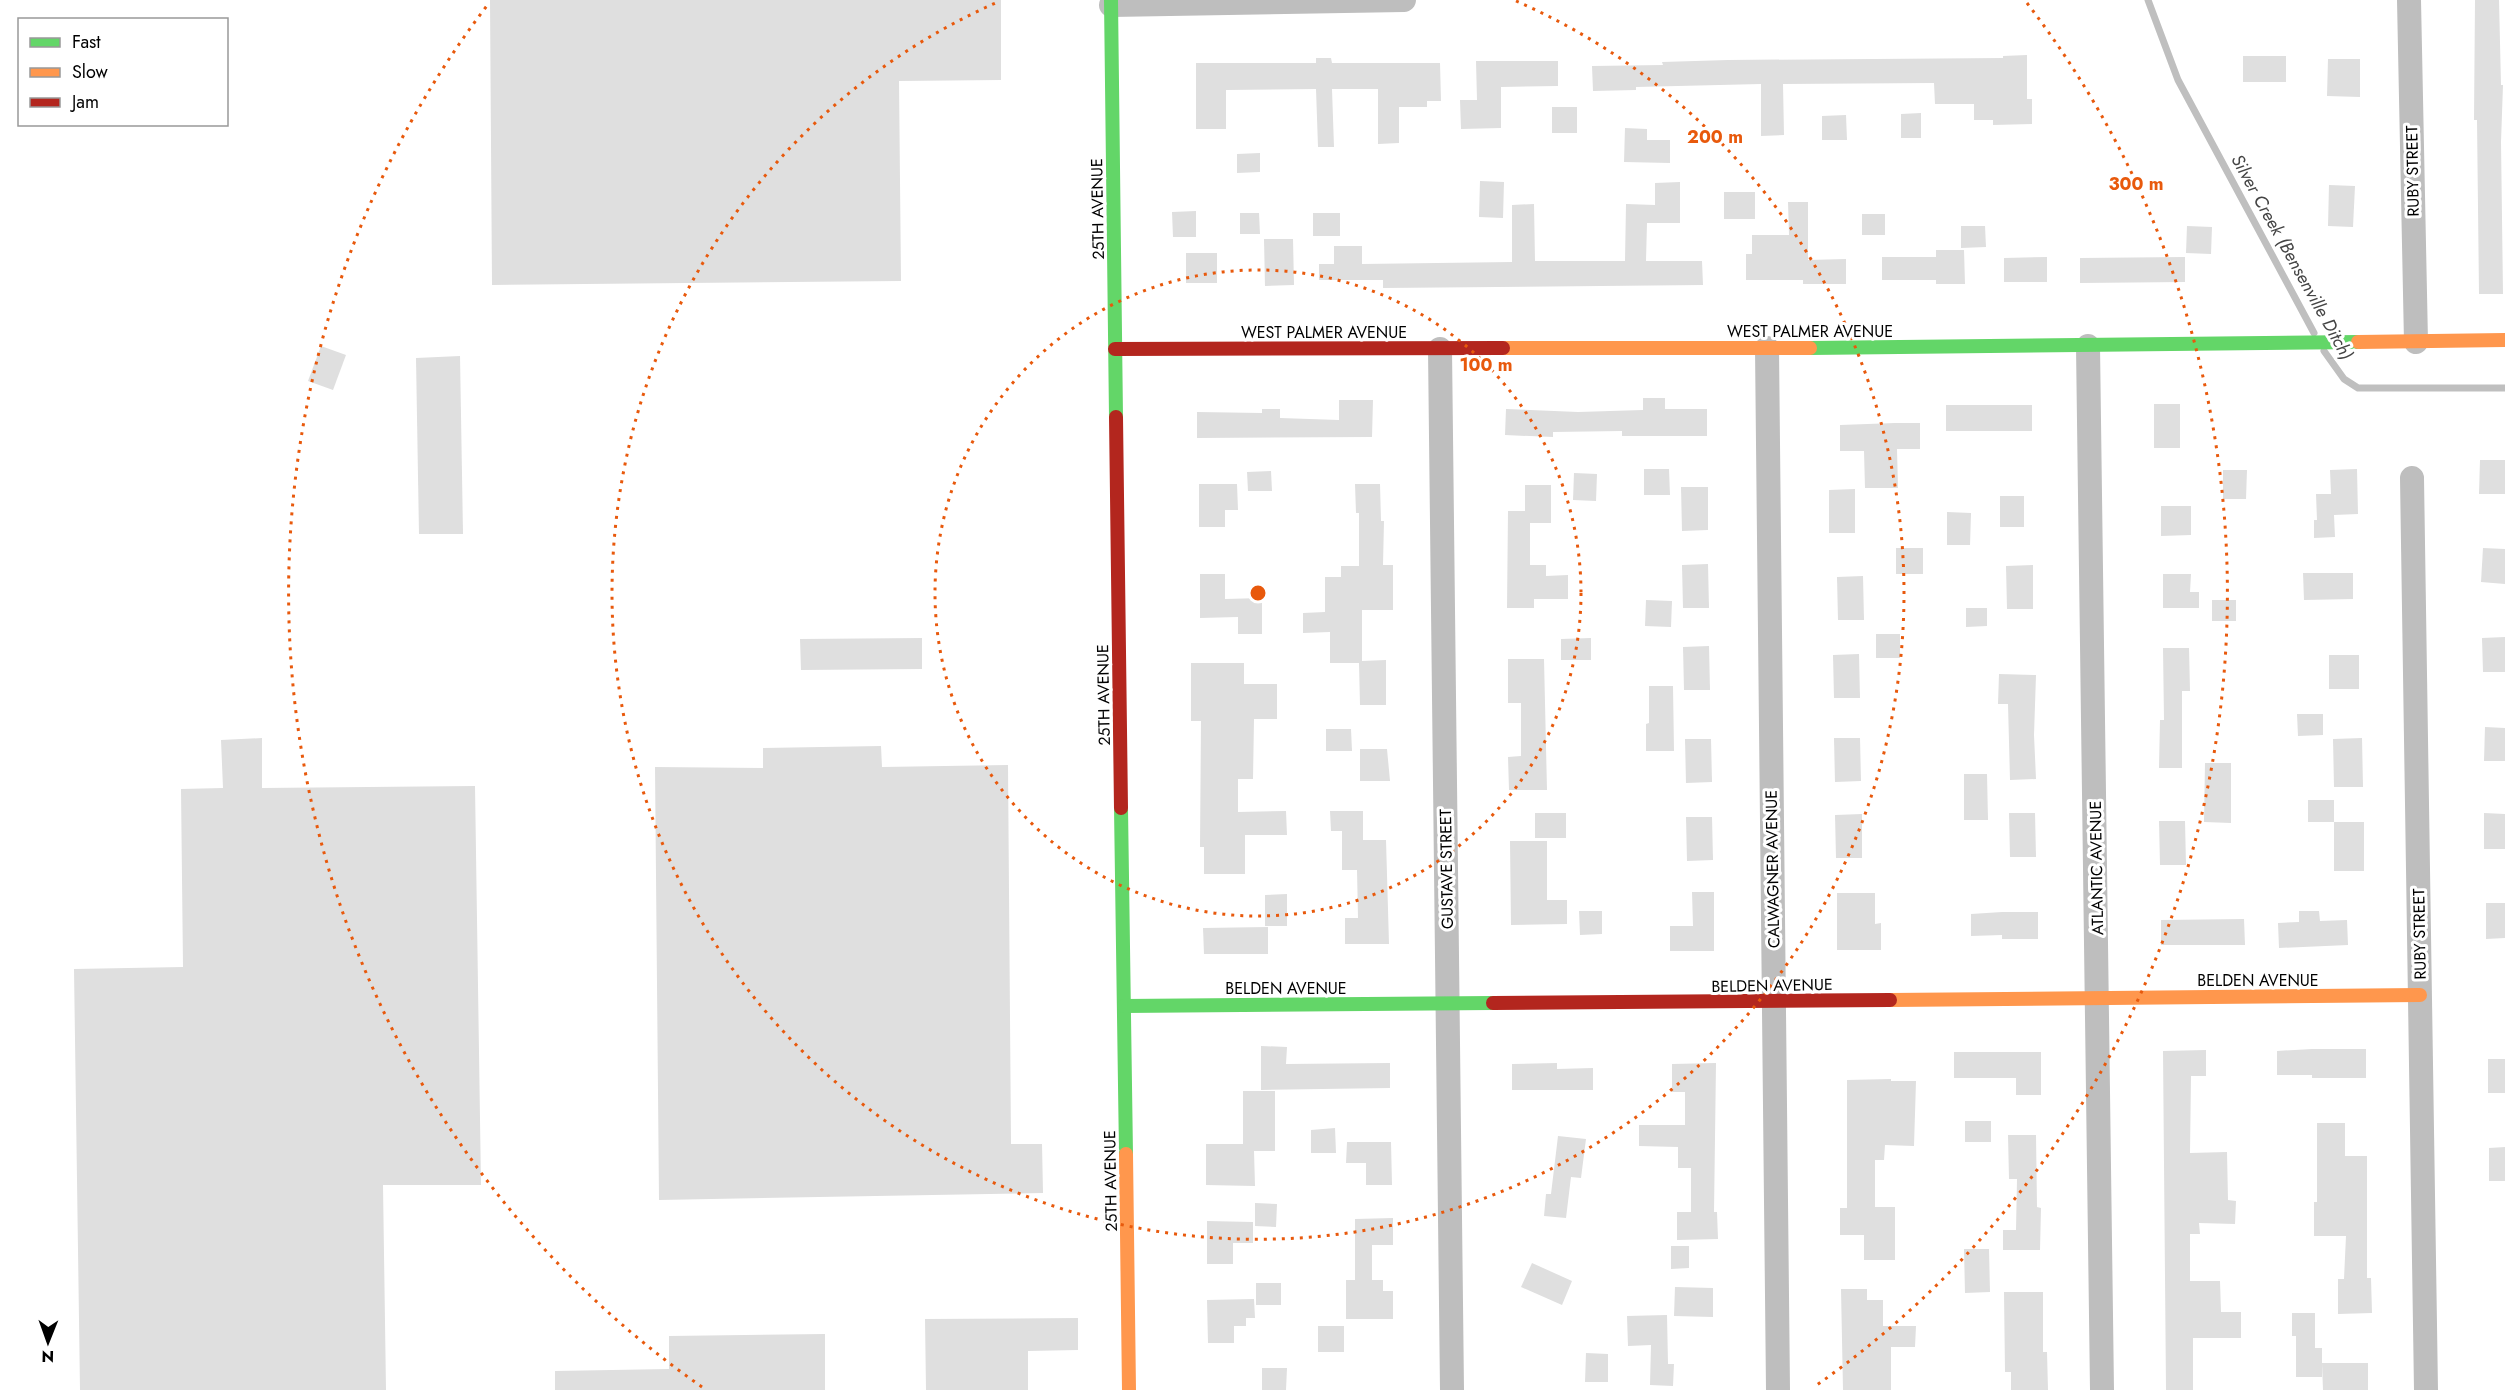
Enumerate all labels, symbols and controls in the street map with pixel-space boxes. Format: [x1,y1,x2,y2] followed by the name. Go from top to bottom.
[18,18,228,126] legend
[72,29,101,55] text: Fast
[72,59,109,85] text: Slow
[70,89,99,115] text: Jam
[1687,124,1743,150] text: 200 m
[2400,125,2425,217] street label: RUBY STREET
[2225,149,2359,365] water label: Silver Creek (Bensenville Ditch)
[1085,158,1110,260] street label: 25TH AVENUE
[2108,171,2164,197] text: 300 m
[1727,320,1893,343] street label: WEST PALMER AVENUE
[1241,321,1407,344] street label: WEST PALMER AVENUE
[1459,352,1513,378] text: 100 m
[1248,583,1268,603] centre of rings
[1091,644,1116,746] street label: 25TH AVENUE
[1760,790,1785,948] street label: CALWAGNER AVENUE
[2084,801,2109,935] street label: ATLANTIC AVENUE
[1434,808,1459,929] street label: GUSTAVE STREET
[2407,888,2432,980] street label: RUBY STREET
[2197,969,2319,992] street label: BELDEN AVENUE
[1711,973,1833,998] street label: BELDEN AVENUE
[1225,977,1347,1000] street label: BELDEN AVENUE
[1098,1130,1123,1232] street label: 25TH AVENUE
[18,1312,78,1372] north arrow
[41,1345,54,1368] text: N

